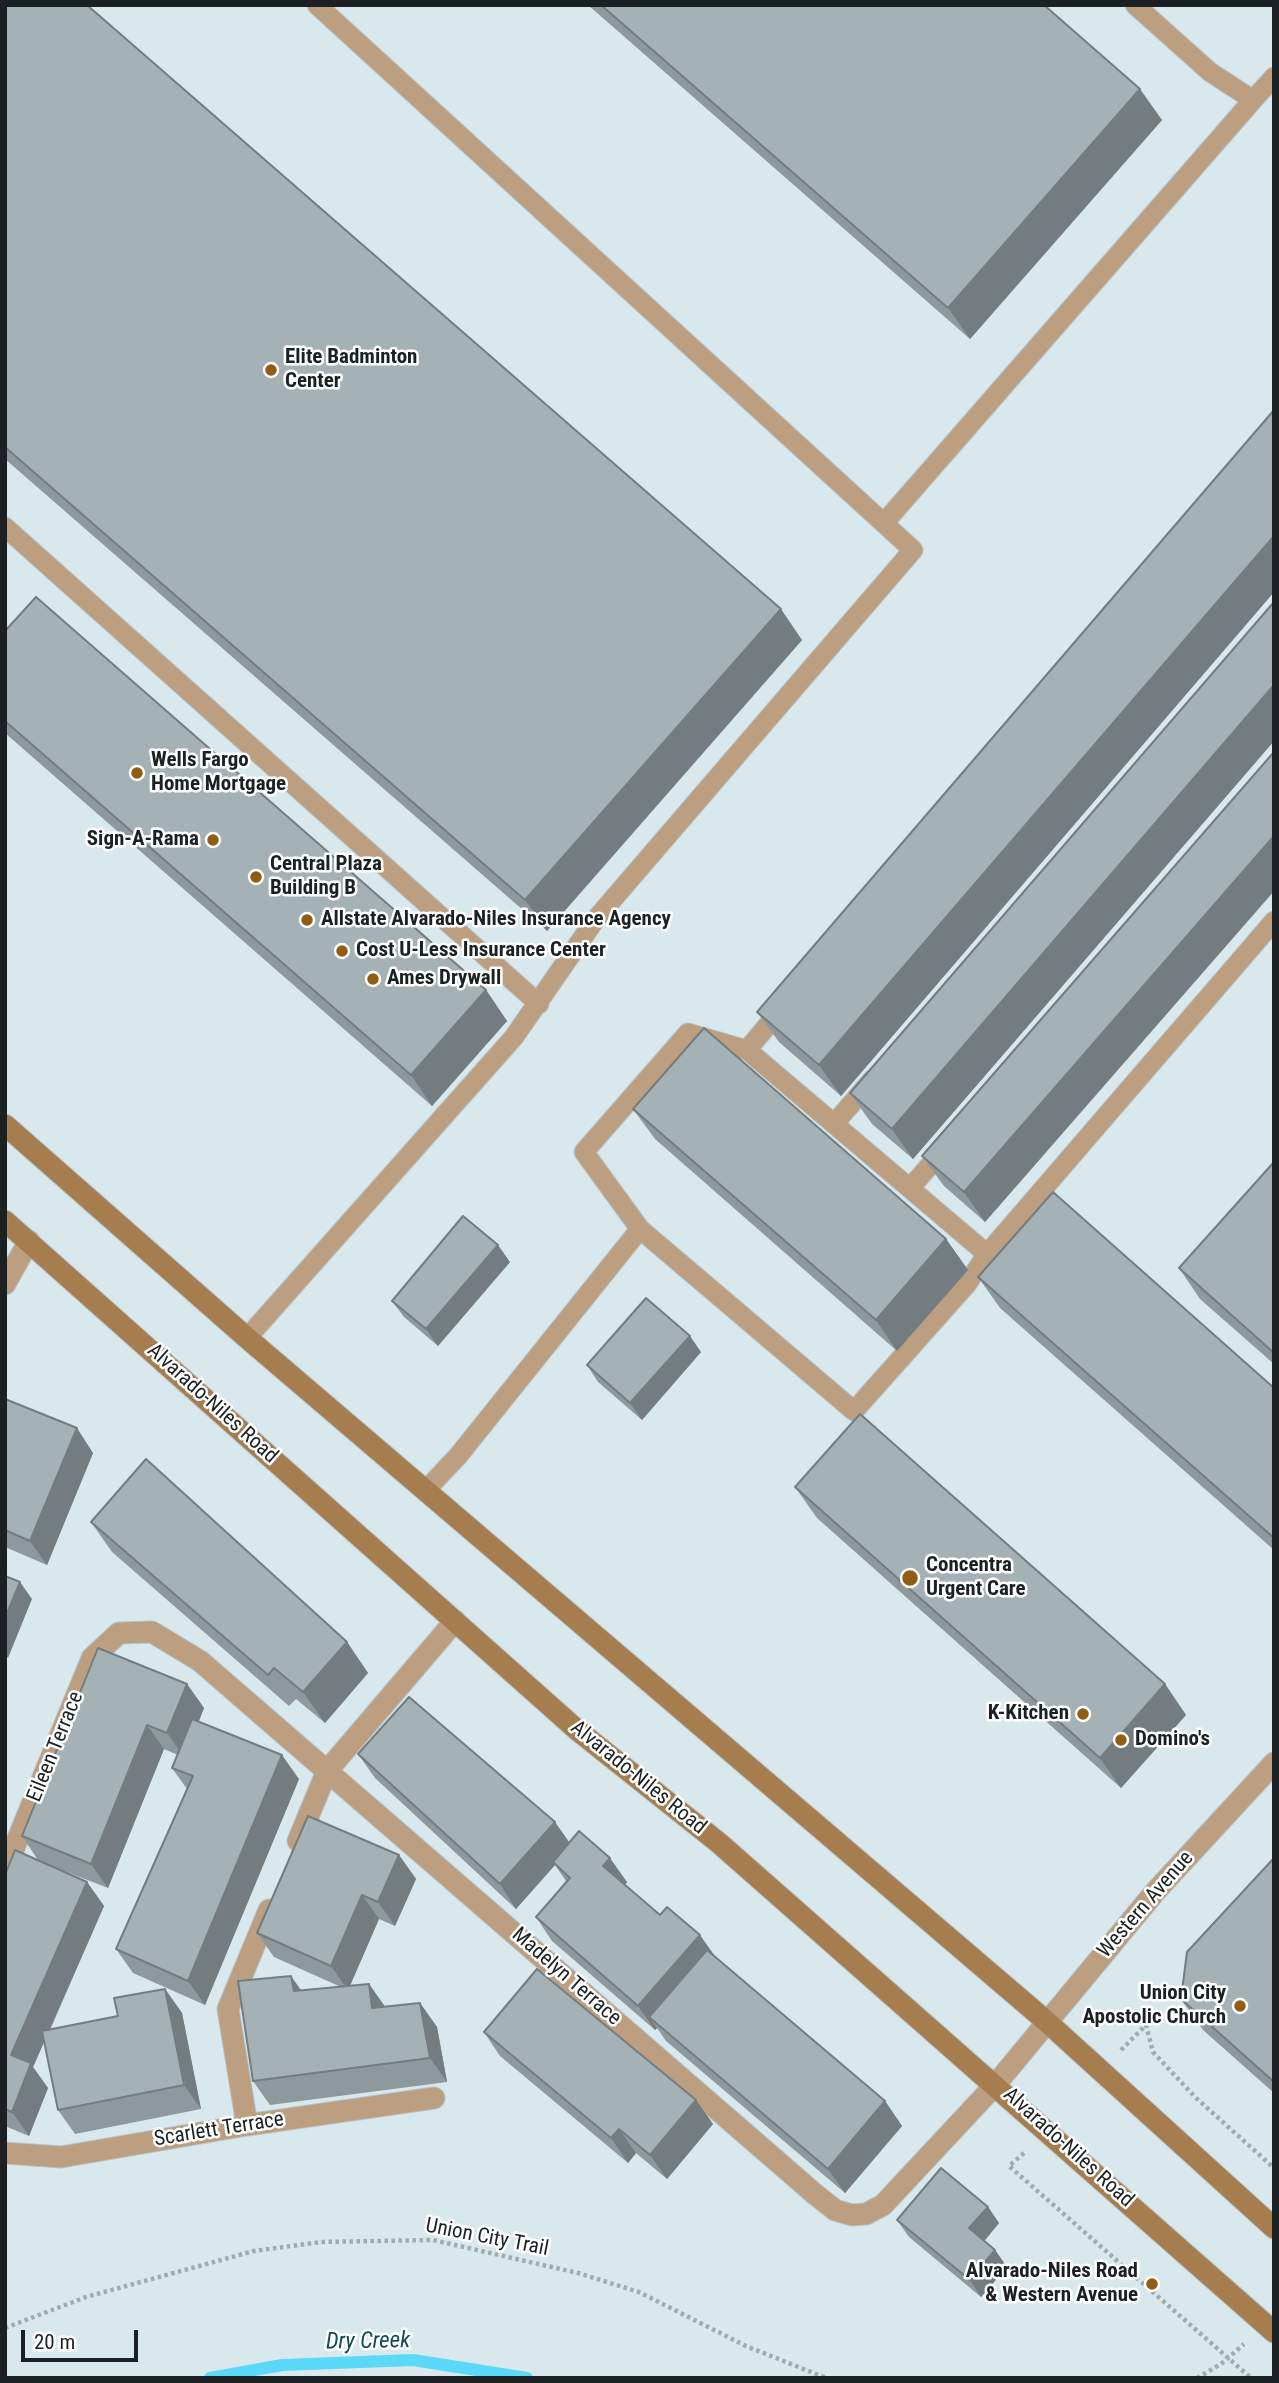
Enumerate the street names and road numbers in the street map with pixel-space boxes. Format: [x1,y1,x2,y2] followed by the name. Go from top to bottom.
[141,1339,283,1469] street label: Alvarado-Niles Road
[22,1688,90,1806] street label: Eileen Terrace
[565,1716,711,1840] street label: Alvarado-Niles Road
[1093,1847,1199,1963] street label: Western Avenue
[506,1923,626,2031] street label: Madelyn Terrace
[997,2083,1139,2213] street label: Alvarado-Niles Road
[152,2107,286,2153] street label: Scarlett Terrace
[423,2214,551,2262] street label: Union City Trail

